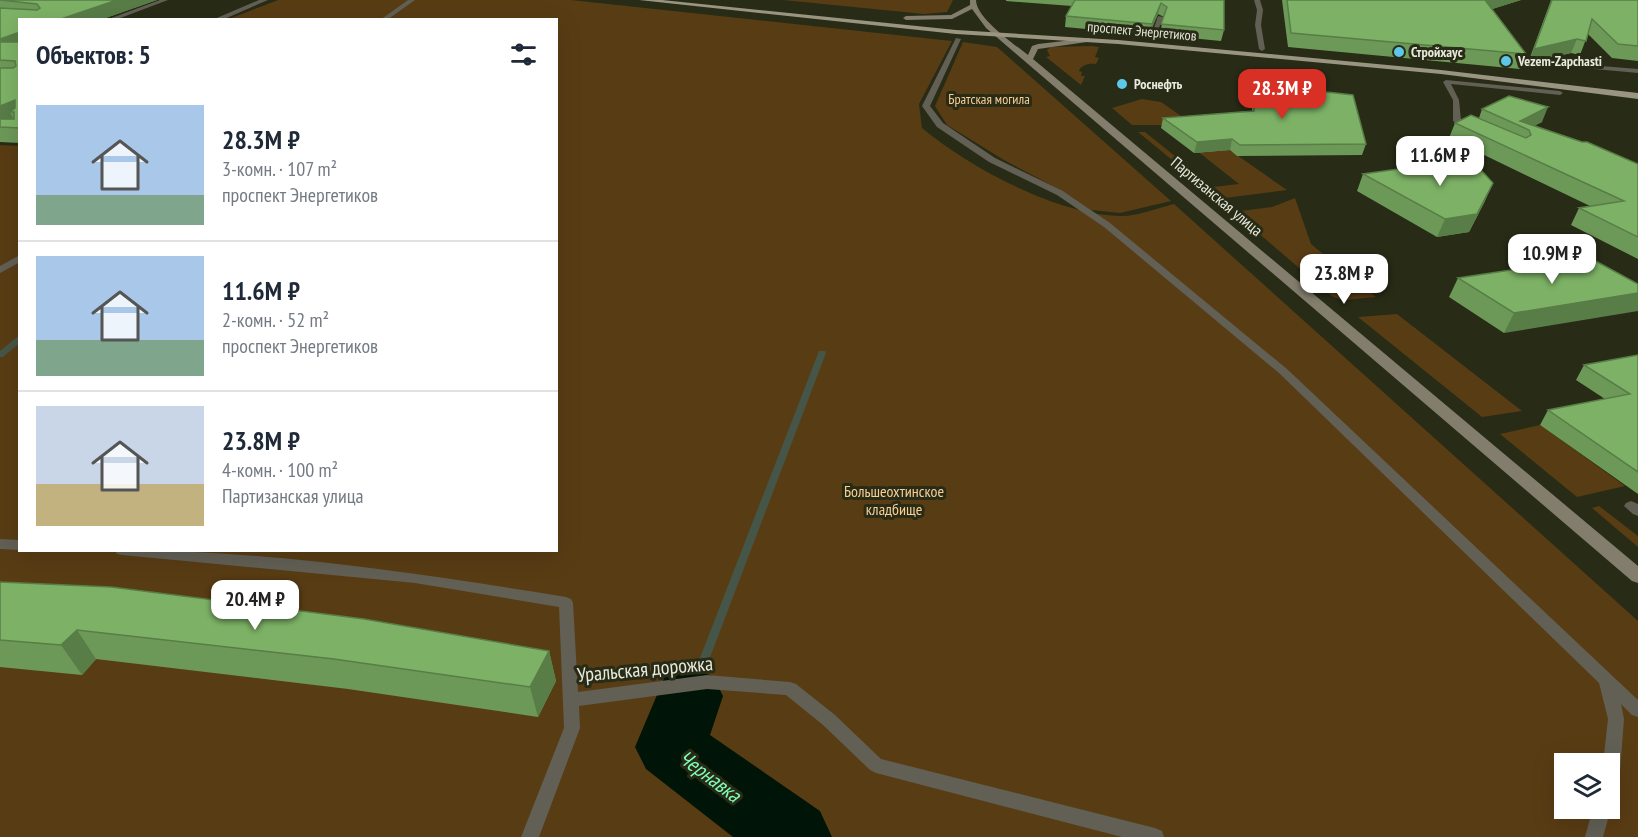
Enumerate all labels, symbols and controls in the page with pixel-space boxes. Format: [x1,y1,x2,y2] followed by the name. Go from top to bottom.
[1087,17,1198,45] street label: проспект Энергетиков
[36,38,151,71] text: Объектов: 5
[507,38,540,71] icon: filters
[1411,43,1463,61] place label: Стройхаус
[1392,45,1406,59] marker: Стройхаус
[1517,52,1602,70] place label: Vezem-Zapchasti
[1499,54,1513,68] marker: Vezem-Zapchasti
[1227,69,1337,120] pin: 28.3M ₽
[1134,75,1183,93] place label: Роснефть
[1252,75,1312,101] text: 28.3M ₽
[1115,77,1129,91] marker: Роснефть
[948,90,1030,108] park label: Братская могила
[222,123,300,156] text: 28.3M ₽
[84,129,156,201] icon: home
[1385,136,1495,187] pin: 11.6M ₽
[1410,142,1470,168] text: 11.6M ₽
[1167,152,1267,240] street label: Партизанская улица
[222,156,337,182] text: 3-комн. · 107 m²
[222,182,378,208] text: проспект Энергетиков
[1497,234,1607,285] pin: 10.9M ₽
[1522,240,1582,266] text: 10.9M ₽
[1289,254,1399,305] pin: 23.8M ₽
[1314,260,1374,286] text: 23.8M ₽
[222,274,300,307] text: 11.6M ₽
[84,280,156,352] icon: home
[222,307,329,333] text: 2-комн. · 52 m²
[222,333,378,359] text: проспект Энергетиков
[222,424,300,457] text: 23.8M ₽
[84,430,156,502] icon: home
[222,457,338,483] text: 4-комн. · 100 m²
[844,481,944,519] park label: Большеохтинское кладбище
[222,483,364,509] text: Партизанская улица
[200,580,310,631] pin: 20.4M ₽
[225,586,285,612] text: 20.4M ₽
[576,650,714,688] street label: Уральская дорожка
[674,744,748,809] water label: Чернавка
[1554,753,1620,819] map controls
[1554,753,1620,819] button: layers

